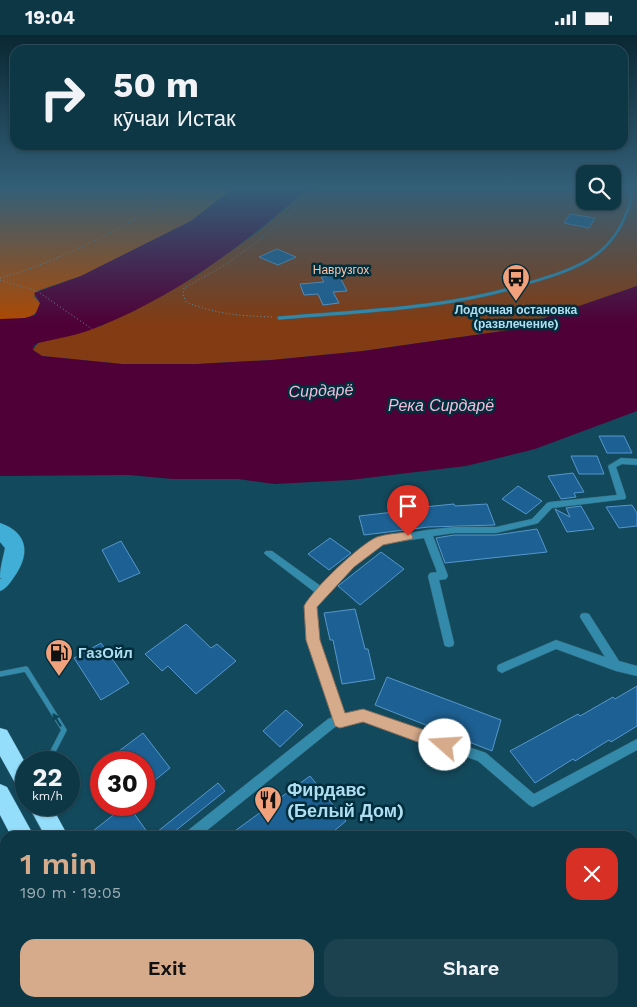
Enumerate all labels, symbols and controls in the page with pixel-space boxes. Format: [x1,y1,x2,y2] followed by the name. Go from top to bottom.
[25,6,75,29] text: 19:04
[113,64,199,106] text: 50 m
[30,65,95,130] icon: right
[113,106,236,131] text: кӯчаи Истак
[576,165,621,210] map controls
[576,165,621,210] button: search
[313,263,369,277] park label: Наврузгох
[501,263,531,302] bus stop icon: Лодочная остановка (развлечение)
[455,303,578,331] place label: Лодочная остановка (развлечение)
[288,380,354,401] water label: Сирдарё
[388,396,494,415] water label: Река Сирдарё
[387,485,429,536] pin
[394,492,422,520] icon: arrive
[44,638,74,677] fuel station icon: ГазОйл
[78,644,133,662] place label: ГазОйл
[53,713,62,726] one-way arrow
[418,718,470,770] position arrow
[90,751,155,816] speed limit sign: 30
[33,763,62,792] text: 22
[287,779,404,821] place label: Фирдавс (Белый Дом)
[253,785,283,824] restaurant icon: Фирдавс (Белый Дом)
[32,789,63,803] text: km/h
[20,846,97,881] text: 1 min
[566,848,618,900] button: close
[20,883,121,902] text: 190 m · 19:05
[20,939,314,997] button: Exit
[324,939,618,997] button: Share

